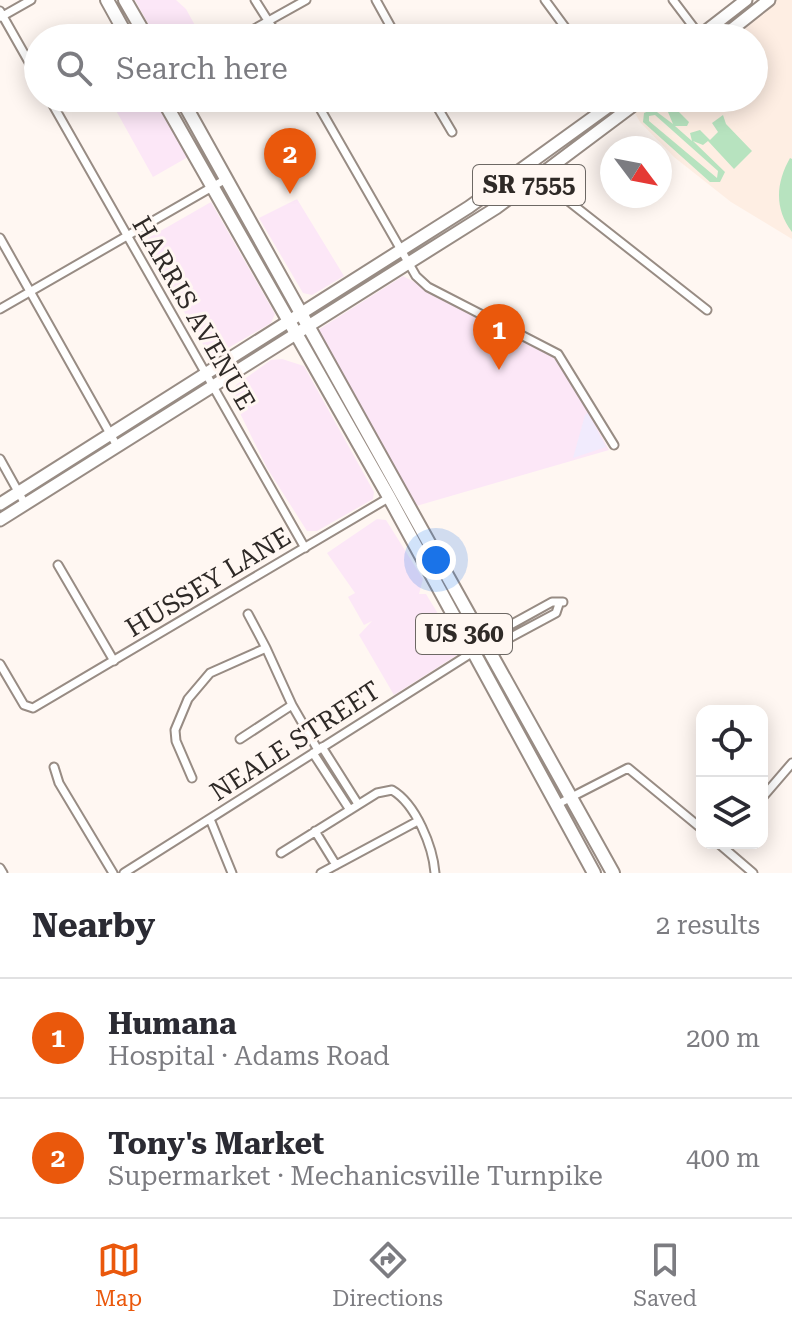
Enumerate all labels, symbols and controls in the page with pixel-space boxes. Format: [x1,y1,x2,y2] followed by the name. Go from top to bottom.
[24,24,768,112] search box
[52,46,96,90] icon: search
[116,51,288,86] text: Search here
[264,128,316,194] pin: 2
[600,136,672,208] north arrow
[473,165,585,205] road number: SR 7555
[126,211,262,415] street label: HARRIS AVENUE
[473,304,525,370] pin: 1
[120,521,296,643] street label: HUSSEY LANE
[416,540,456,580] your location
[416,614,512,654] road number: US 360
[204,675,386,807] street label: NEALE STREET
[696,705,768,849] map controls
[696,705,768,777] button: locate
[696,777,768,849] button: layers
[32,905,155,945] text: Nearby
[656,910,760,940] text: 2 results
[108,1006,237,1041] text: Humana
[51,1023,65,1053] text: 1
[686,1023,760,1053] text: 200 m
[108,1041,390,1071] text: Hospital · Adams Road
[108,1126,324,1161] text: Tony's Market
[51,1143,65,1173] text: 2
[686,1143,760,1173] text: 400 m
[108,1161,603,1191] text: Supermarket · Mechanicsville Turnpike
[95,1238,142,1311] tab: Map
[332,1238,443,1311] tab: Directions
[633,1238,697,1311] tab: Saved

